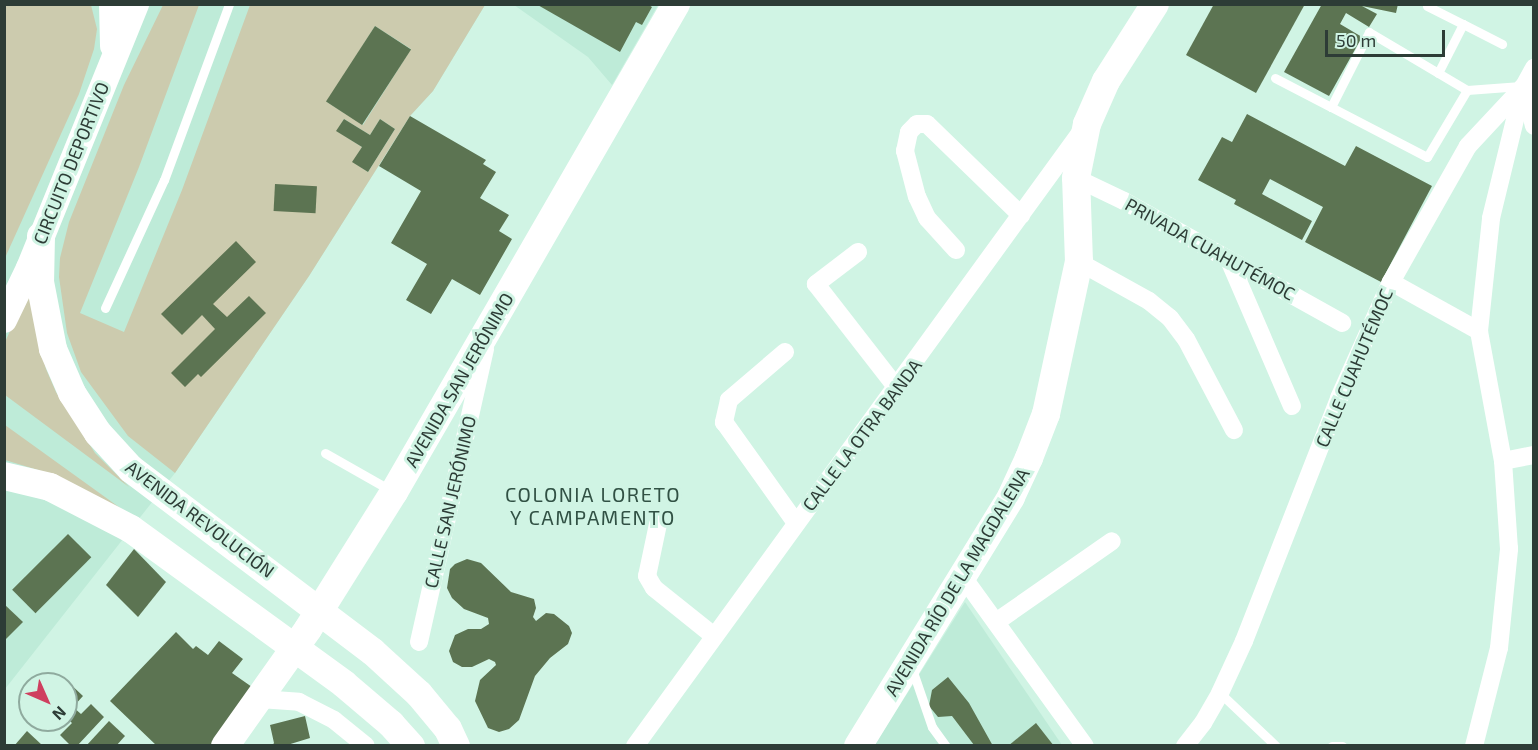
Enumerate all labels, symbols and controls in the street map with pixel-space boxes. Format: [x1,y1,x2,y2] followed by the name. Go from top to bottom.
[1328,18,1448,56] scale bar
[1336,29,1376,51] text: 50 m
[29,79,113,247] street label: CIRCUITO DEPORTIVO
[1121,193,1299,305] street label: PRIVADA CUAHUTÉMOC
[1311,286,1397,450] street label: CALLE CUAHUTÉMOC
[400,289,518,471] street label: AVENIDA SAN JERÓNIMO
[798,355,926,515] street label: CALLE LA OTRA BANDA
[420,414,480,590] street label: CALLE SAN JERÓNIMO
[121,456,279,582] street label: AVENIDA REVOLUCIÓN
[880,464,1034,700] street label: AVENIDA RÍO DE LA MAGDALENA
[505,482,681,529] district label: COLONIA LORETO Y CAMPAMENTO
[18,672,78,732] north arrow
[49,703,70,724] text: N

